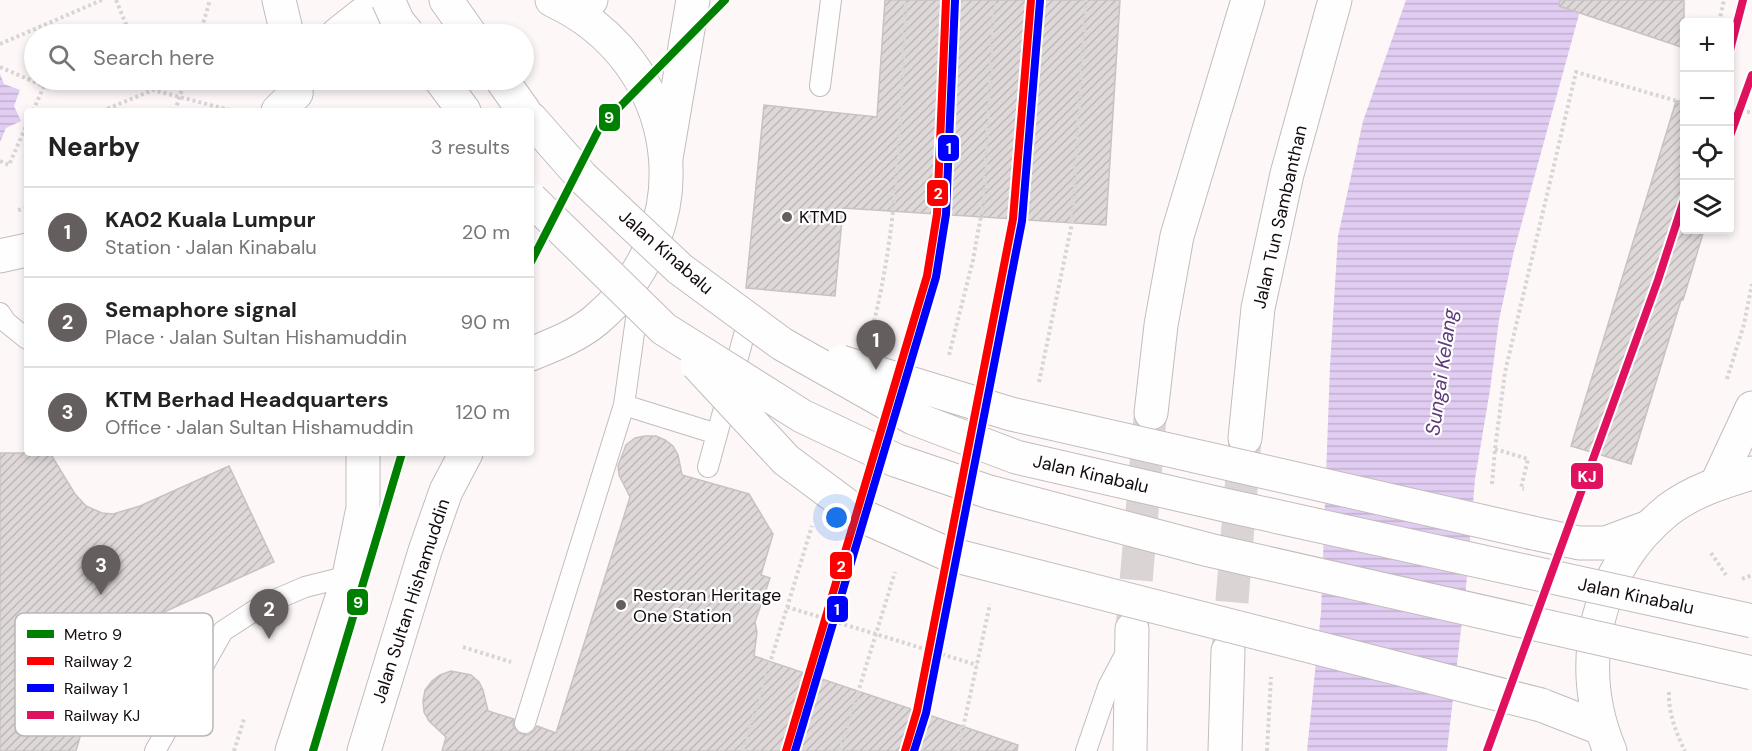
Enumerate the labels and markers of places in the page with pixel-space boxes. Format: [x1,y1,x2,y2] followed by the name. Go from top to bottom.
[799,205,847,229] place label: KTMD
[780,210,794,224] marker: KTMD
[856,320,896,370] pin: 1
[82,546,120,595] pin: 3
[633,583,781,628] place label: Restoran Heritage One Station
[250,590,288,639] pin: 2
[614,598,628,612] marker: Restoran Heritage One Station

